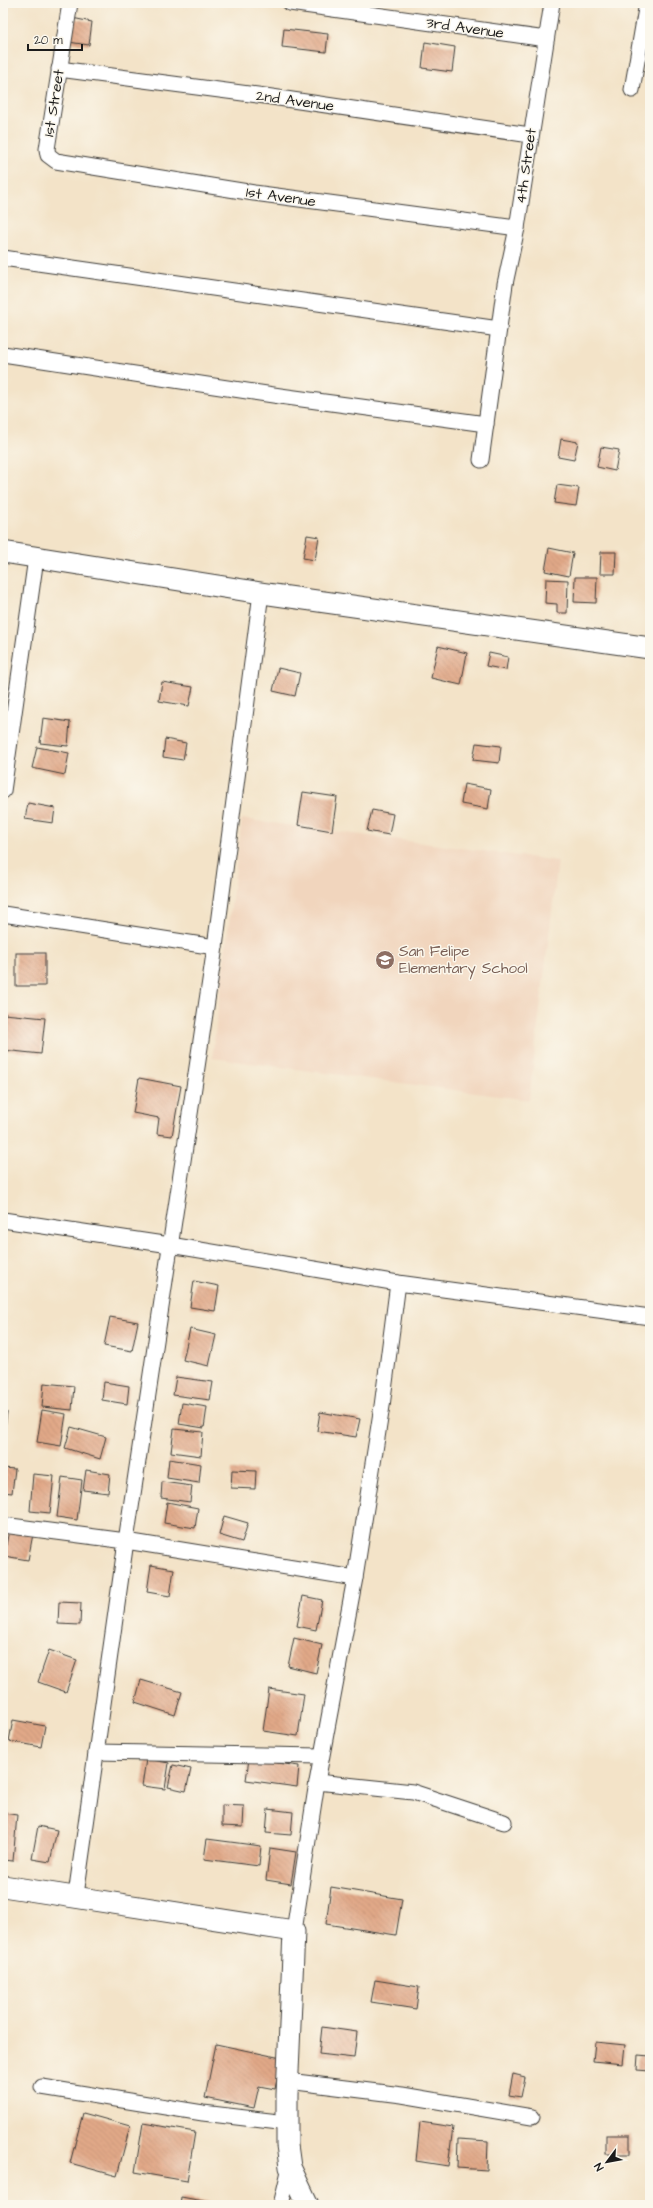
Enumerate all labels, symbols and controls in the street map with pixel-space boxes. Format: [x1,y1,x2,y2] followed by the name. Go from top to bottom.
[425,12,505,44] street label: 3rd Avenue
[28,26,82,52] scale bar
[34,32,63,49] text: 20 m
[38,68,70,138] street label: 1st Street
[255,85,335,117] street label: 2nd Avenue
[510,127,542,205] street label: 4th Street
[245,182,317,212] street label: 1st Avenue
[399,941,528,980] place label: San Felipe Elementary School
[374,949,396,971] school or university icon: San Felipe Elementary School
[587,2142,627,2182] north arrow
[591,2160,607,2174] text: N

